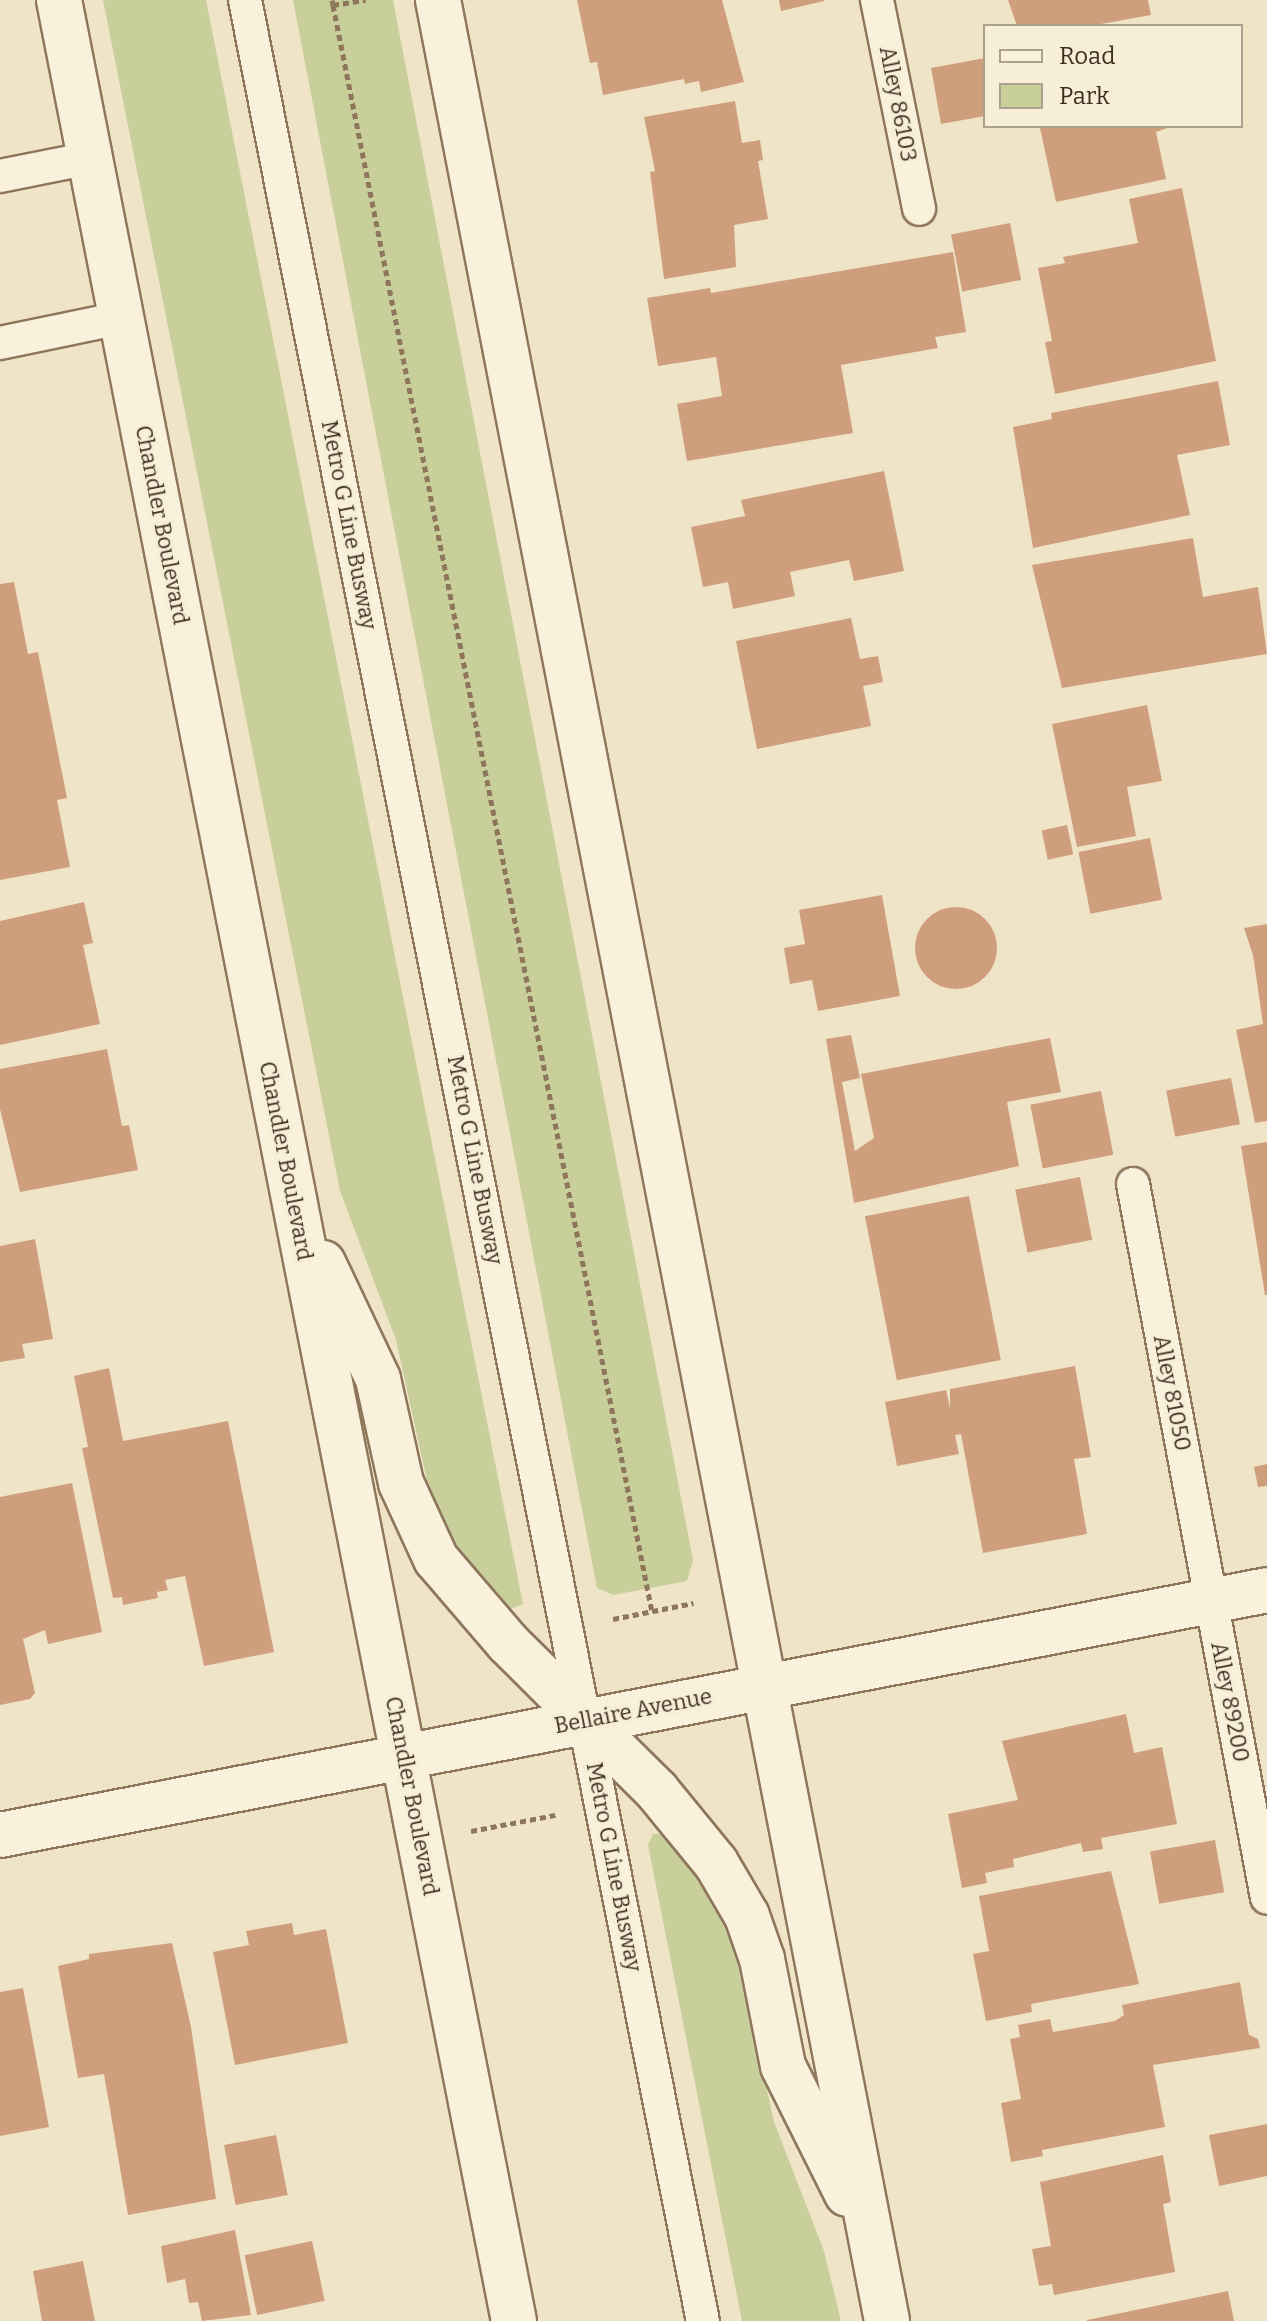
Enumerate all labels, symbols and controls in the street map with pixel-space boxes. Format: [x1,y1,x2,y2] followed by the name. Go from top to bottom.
[983,24,1243,128] legend
[1059,42,1115,70] text: Road
[874,44,922,164] street label: Alley 86103
[1059,82,1110,110] text: Park
[316,418,382,632] street label: Metro G Line Busway
[130,423,194,627] street label: Chandler Boulevard
[442,1053,508,1267] street label: Metro G Line Busway
[254,1059,318,1263] street label: Chandler Boulevard
[1148,1333,1196,1453] street label: Alley 81050
[1205,1640,1255,1764] street label: Alley 89200
[552,1683,714,1739] street label: Bellaire Avenue
[380,1694,444,1898] street label: Chandler Boulevard
[581,1760,647,1974] street label: Metro G Line Busway

